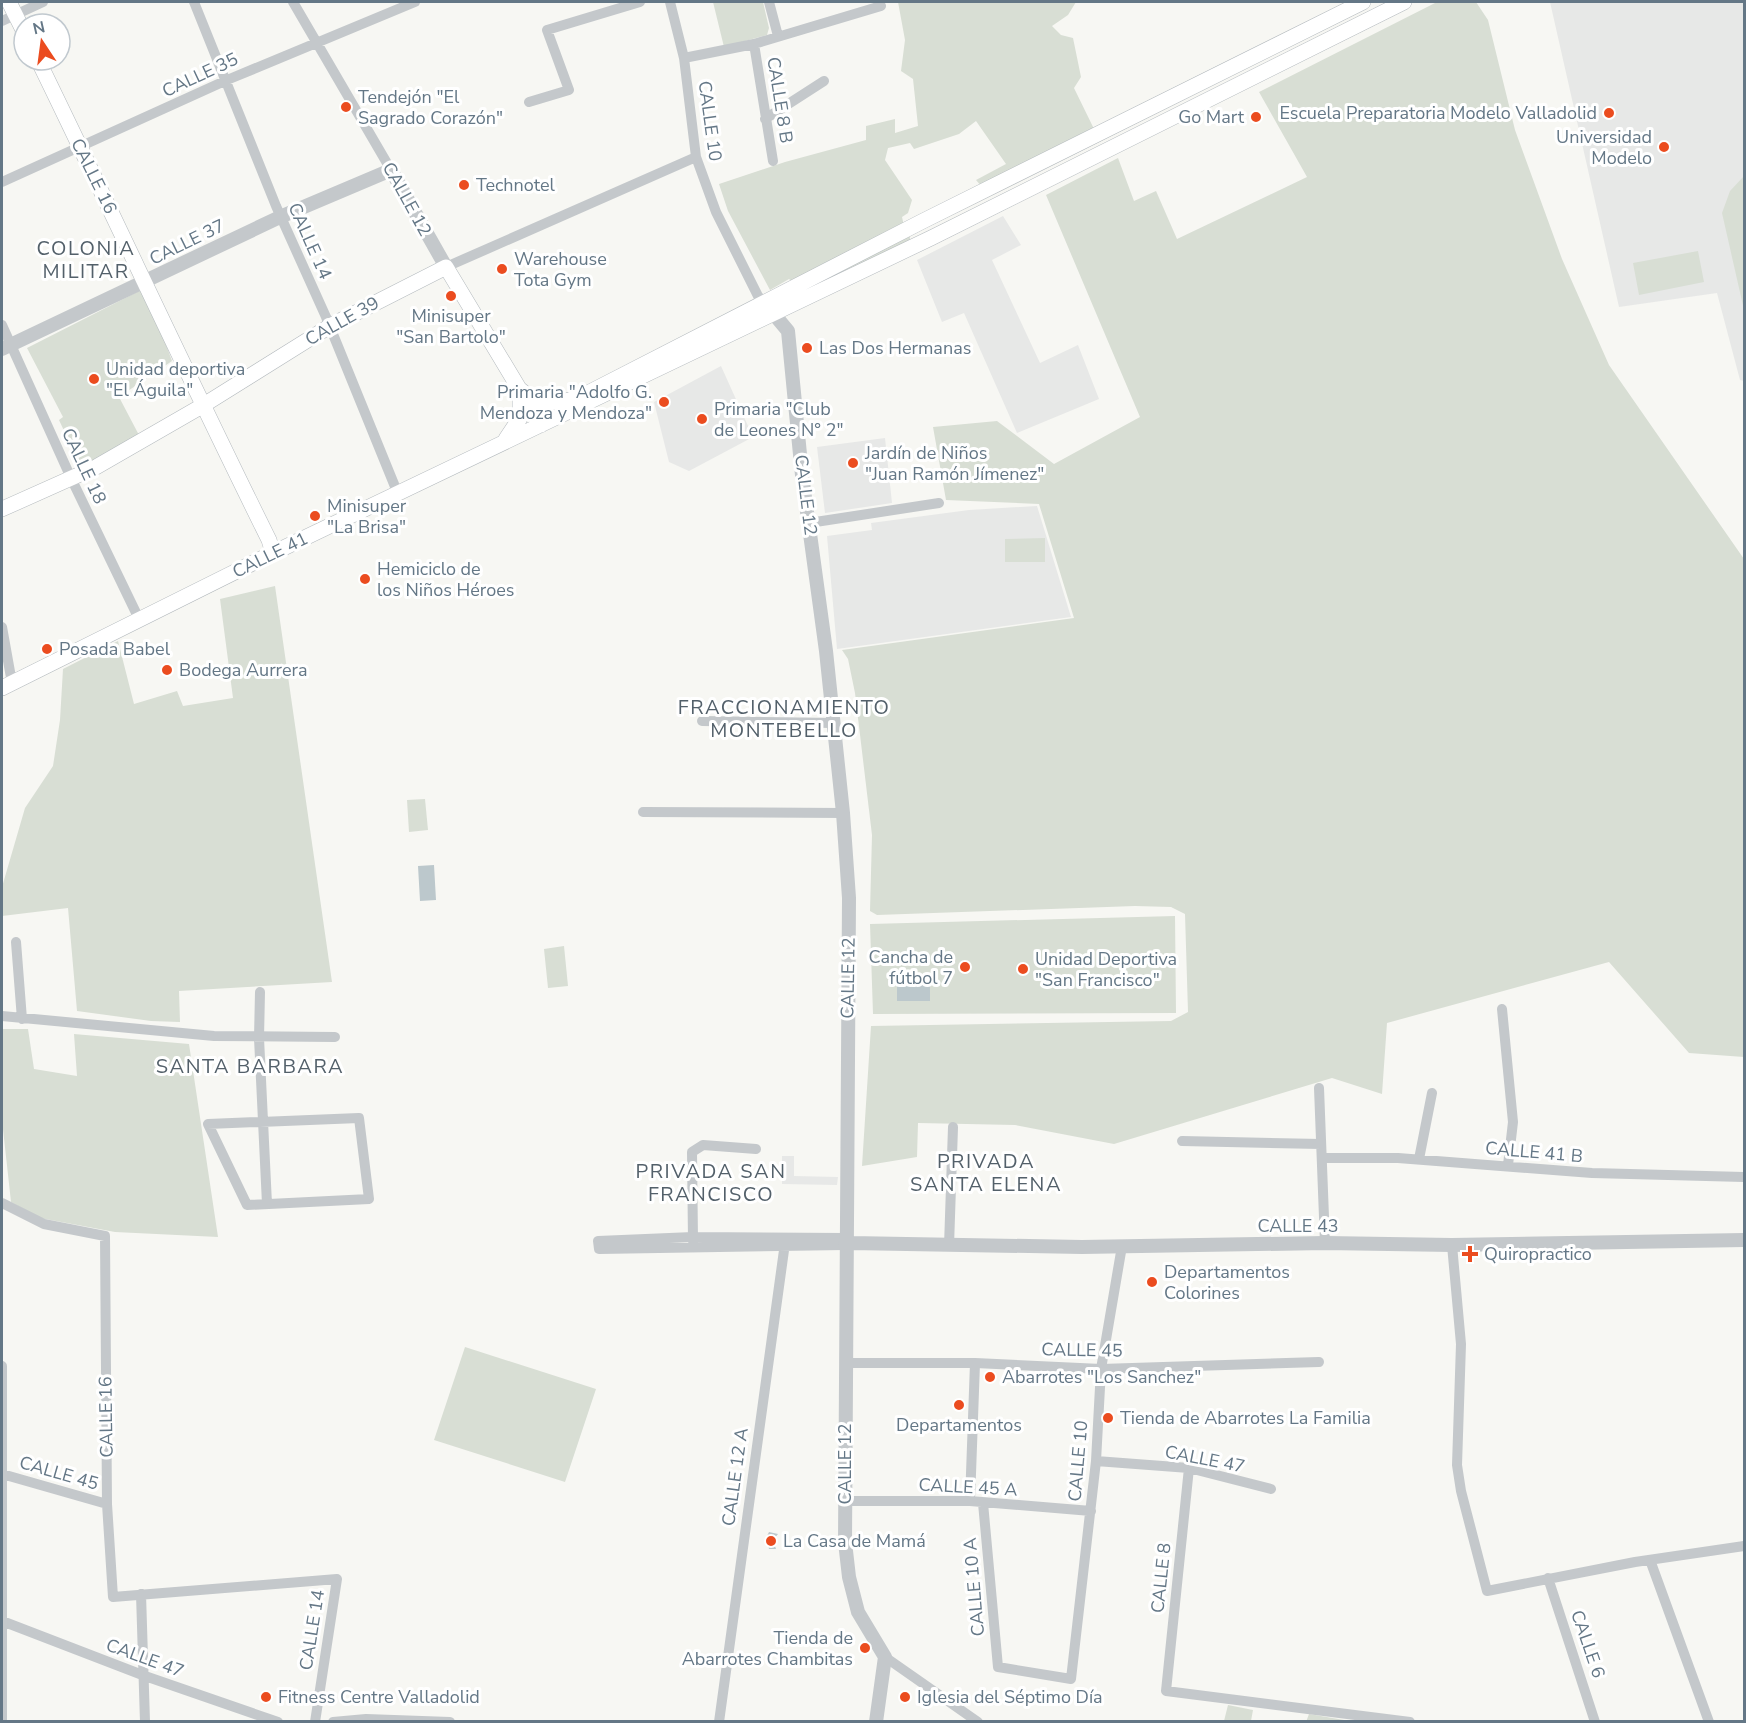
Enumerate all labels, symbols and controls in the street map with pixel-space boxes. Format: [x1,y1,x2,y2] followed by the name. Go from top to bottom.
[12,12,72,72] north arrow
[31,16,47,40] text: N
[158,47,242,103] street label: CALLE 35
[761,55,799,145] street label: CALLE 8 B
[692,79,728,163] street label: CALLE 10
[358,85,503,130] place label: Tendejón "El Sagrado Corazón"
[339,100,353,114] marker: Tendejón "El Sagrado Corazón"
[1279,101,1597,125] place label: Escuela Preparatoria Modelo Valladolid
[1178,105,1245,129] place label: Go Mart
[1602,106,1616,120] marker: Escuela Preparatoria Modelo Valladolid
[1249,110,1263,124] marker: Go Mart
[1556,125,1652,170] place label: Universidad Modelo
[65,134,123,218] street label: CALLE 16
[1657,140,1671,154] marker: Universidad Modelo
[377,158,437,240] street label: CALLE 12
[476,173,556,197] place label: Technotel
[457,178,471,192] marker: Technotel
[283,199,338,283] street label: CALLE 14
[145,213,229,271] street label: CALLE 37
[37,235,135,285] district label: COLONIA MILITAR
[514,247,607,292] place label: Warehouse Tota Gym
[495,262,509,276] marker: Warehouse Tota Gym
[444,289,458,303] marker: Minisuper "San Bartolo"
[301,291,383,351] street label: CALLE 39
[396,304,506,349] place label: Minisuper "San Bartolo"
[819,336,971,360] place label: Las Dos Hermanas
[800,341,814,355] marker: Las Dos Hermanas
[106,357,245,402] place label: Unidad deportiva "El Águila"
[87,372,101,386] marker: Unidad deportiva "El Águila"
[480,380,652,425] place label: Primaria "Adolfo G. Mendoza y Mendoza"
[657,395,671,409] marker: Primaria "Adolfo G. Mendoza y Mendoza"
[714,397,844,442] place label: Primaria "Club de Leones N° 2"
[695,412,709,426] marker: Primaria "Club de Leones N° 2"
[56,424,112,508] street label: CALLE 18
[864,441,1044,486] place label: Jardín de Niños "Juan Ramón Jímenez"
[789,453,823,537] street label: CALLE 12
[846,456,860,470] marker: Jardín de Niños "Juan Ramón Jímenez"
[327,494,407,539] place label: Minisuper "La Brisa"
[308,509,322,523] marker: Minisuper "La Brisa"
[228,526,312,584] street label: CALLE 41
[377,557,514,602] place label: Hemiciclo de los Niños Héroes
[358,572,372,586] marker: Hemiciclo de los Niños Héroes
[59,637,171,661] place label: Posada Babel
[40,642,54,656] marker: Posada Babel
[179,658,307,682] place label: Bodega Aurrera
[160,663,174,677] marker: Bodega Aurrera
[678,694,890,744] district label: FRACCIONAMIENTO MONTEBELLO
[835,937,861,1019] street label: CALLE 12
[869,945,953,990] place label: Cancha de fútbol 7
[1035,947,1177,992] place label: Unidad Deportiva "San Francisco"
[958,960,972,974] marker: Cancha de fútbol 7
[1016,962,1030,976] marker: Unidad Deportiva "San Francisco"
[156,1053,344,1080] district label: SANTA BARBARA
[1484,1136,1584,1168] street label: CALLE 41 B
[910,1148,1062,1198] district label: PRIVADA SANTA ELENA
[636,1158,786,1208] district label: PRIVADA SAN FRANCISCO
[1257,1214,1339,1238] street label: CALLE 43
[1484,1242,1592,1266] place label: Quiropractico
[1461,1245,1479,1263] marker: Quiropractico
[1164,1260,1290,1305] place label: Departamentos Colorines
[1145,1275,1159,1289] marker: Departamentos Colorines
[1041,1337,1123,1363] street label: CALLE 45
[1002,1365,1201,1389] place label: Abarrotes "Los Sanchez"
[983,1370,997,1384] marker: Abarrotes "Los Sanchez"
[93,1376,119,1458] street label: CALLE 16
[952,1398,966,1412] marker: Departamentos
[1120,1406,1371,1430] place label: Tienda de Abarrotes La Familia
[1101,1411,1115,1425] marker: Tienda de Abarrotes La Familia
[896,1413,1022,1437] place label: Departamentos
[1063,1420,1093,1502] street label: CALLE 10
[833,1423,857,1505] street label: CALLE 12
[716,1426,754,1528] street label: CALLE 12 A
[1163,1439,1247,1479] street label: CALLE 47
[17,1450,101,1496] street label: CALLE 45
[918,1472,1018,1502] street label: CALLE 45 A
[783,1529,926,1553] place label: La Casa de Mamá
[764,1534,778,1548] marker: La Casa de Mamá
[958,1537,990,1637] street label: CALLE 10 A
[1145,1542,1177,1614] street label: CALLE 8
[294,1588,330,1672] street label: CALLE 14
[1565,1607,1611,1681] street label: CALLE 6
[682,1626,853,1671] place label: Tienda de Abarrotes Chambitas
[103,1633,187,1683] street label: CALLE 47
[858,1641,872,1655] marker: Tienda de Abarrotes Chambitas
[278,1685,480,1709] place label: Fitness Centre Valladolid
[917,1685,1103,1709] place label: Iglesia del Séptimo Día
[259,1690,273,1704] marker: Fitness Centre Valladolid
[898,1690,912,1704] marker: Iglesia del Séptimo Día

